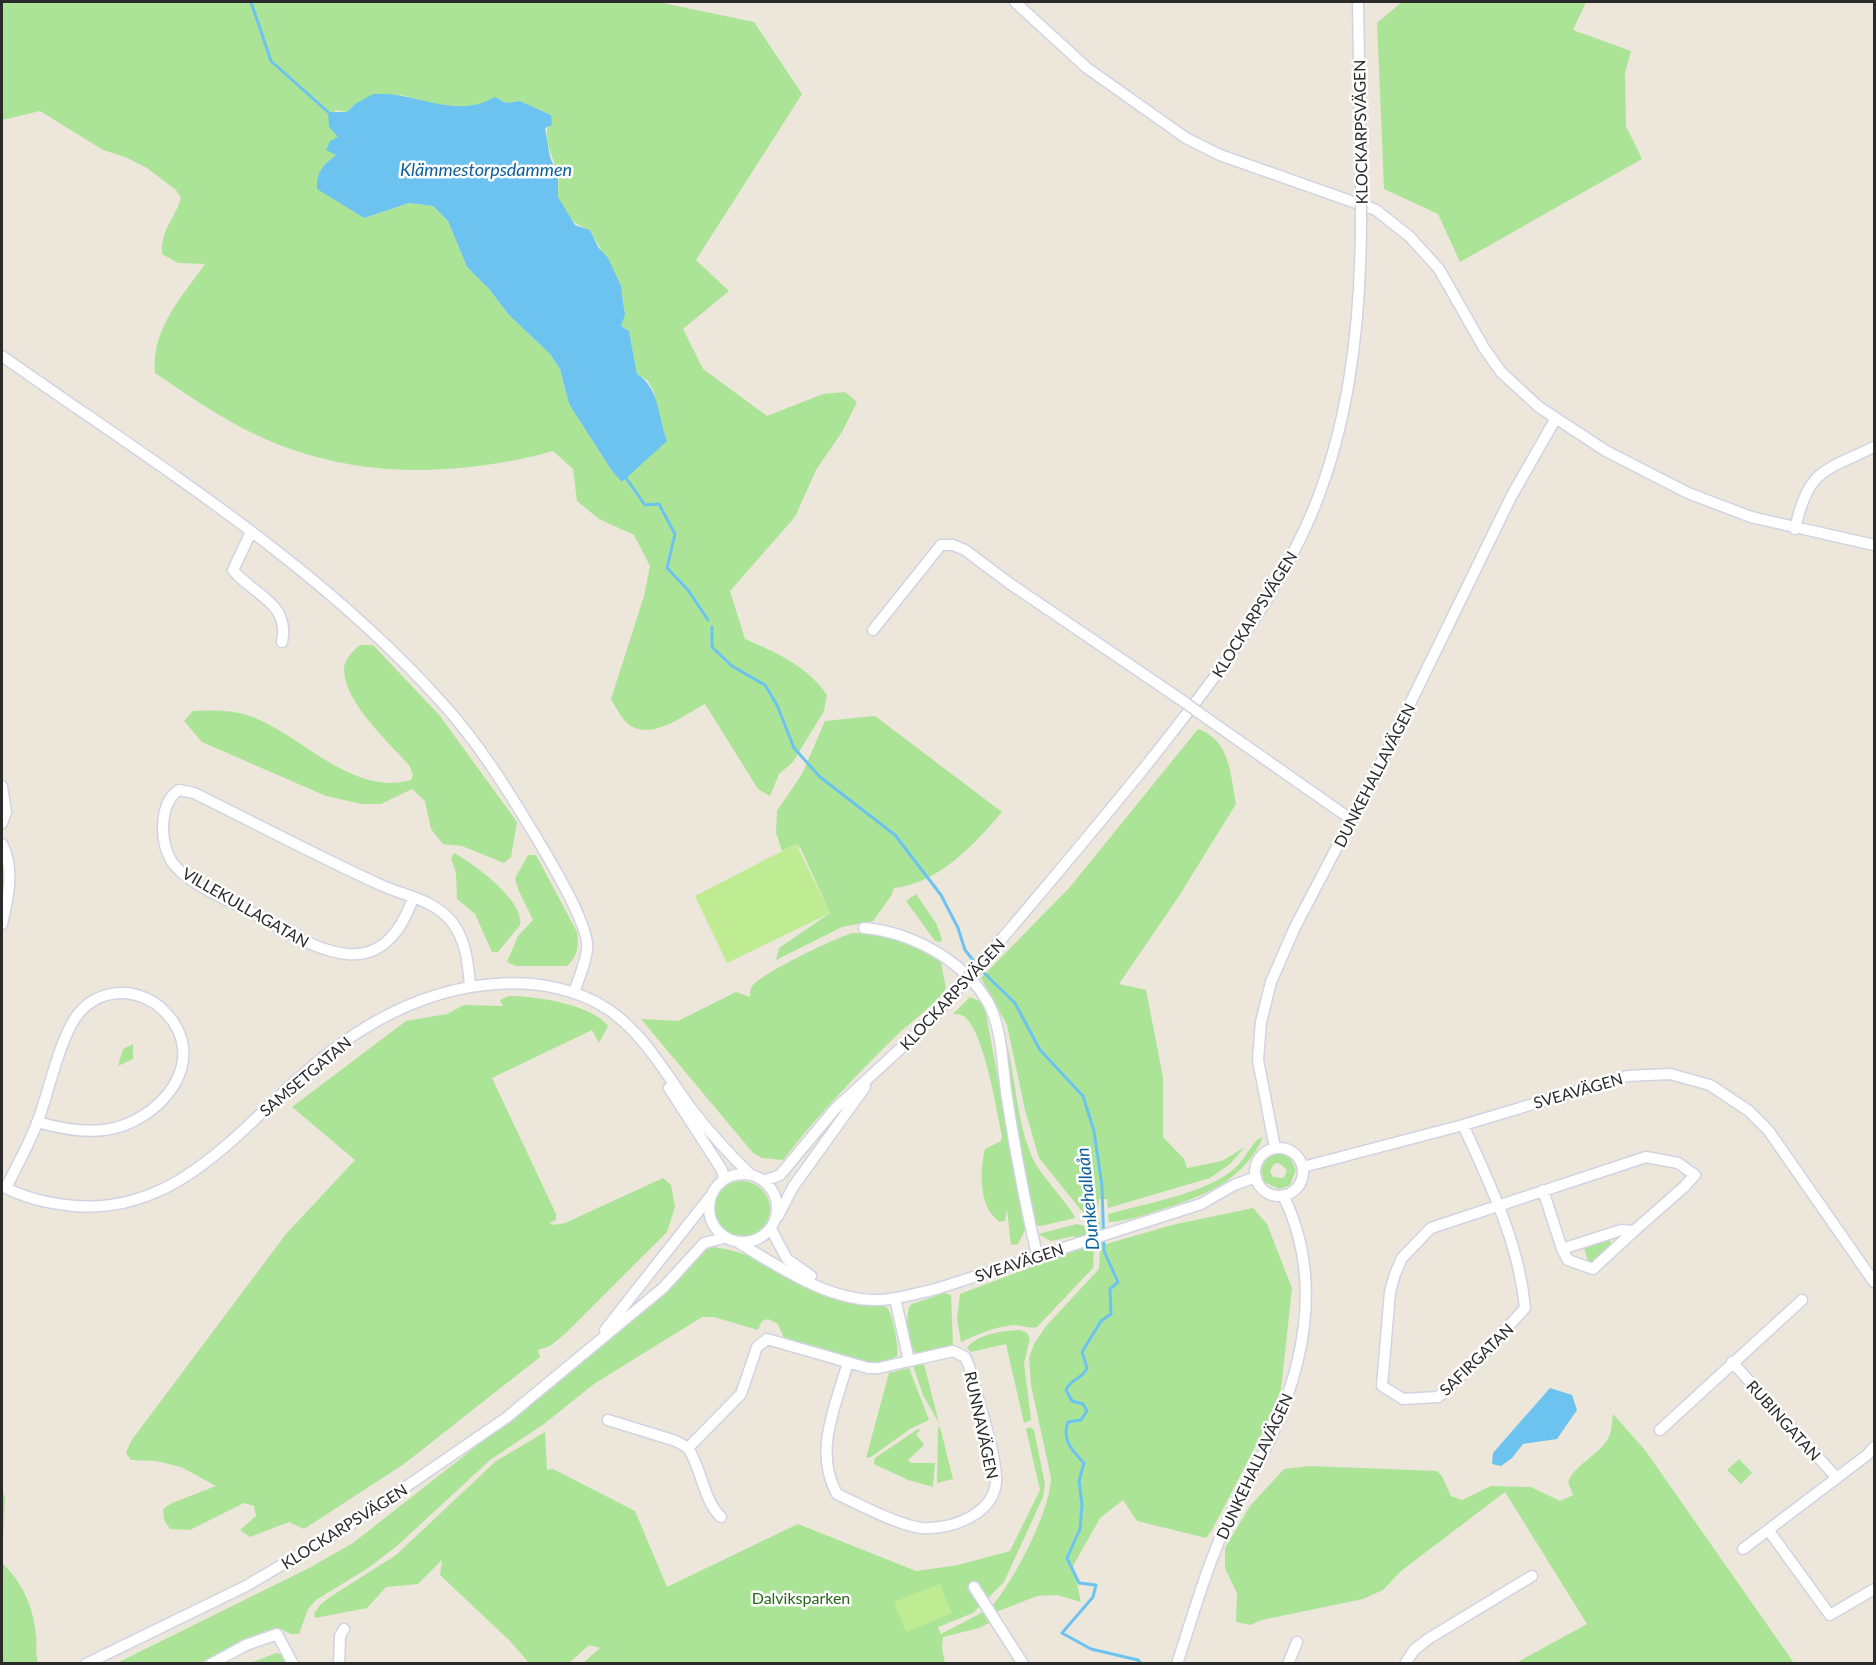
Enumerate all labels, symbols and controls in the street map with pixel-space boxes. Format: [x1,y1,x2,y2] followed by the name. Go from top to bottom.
[1349,59,1371,205] street label: KLOCKARPSVÄGEN
[400,158,572,180] water label: Klämmestorpsdammen
[1208,547,1300,681] street label: KLOCKARPSVÄGEN
[1329,700,1419,850] street label: DUNKEHALLAVÄGEN
[179,863,313,951] street label: VILLEKULLAGATAN
[896,935,1008,1053] street label: KLOCKARPSVÄGEN
[255,1032,355,1120] street label: SAMSETGATAN
[1531,1068,1625,1112] street label: SVEAVÄGEN
[1071,1147,1103,1251] water label: Dunkehallaån
[972,1239,1066,1285] street label: SVEAVÄGEN
[1435,1319,1517,1399] street label: SAFIRGATAN
[961,1369,1003,1481] street label: RUNNAVÄGEN
[1743,1376,1825,1464] street label: RUBINGATAN
[1212,1390,1296,1542] street label: DUNKEHALLAVÄGEN
[277,1480,411,1572] street label: KLOCKARPSVÄGEN
[752,1588,850,1607] park label: Dalviksparken

